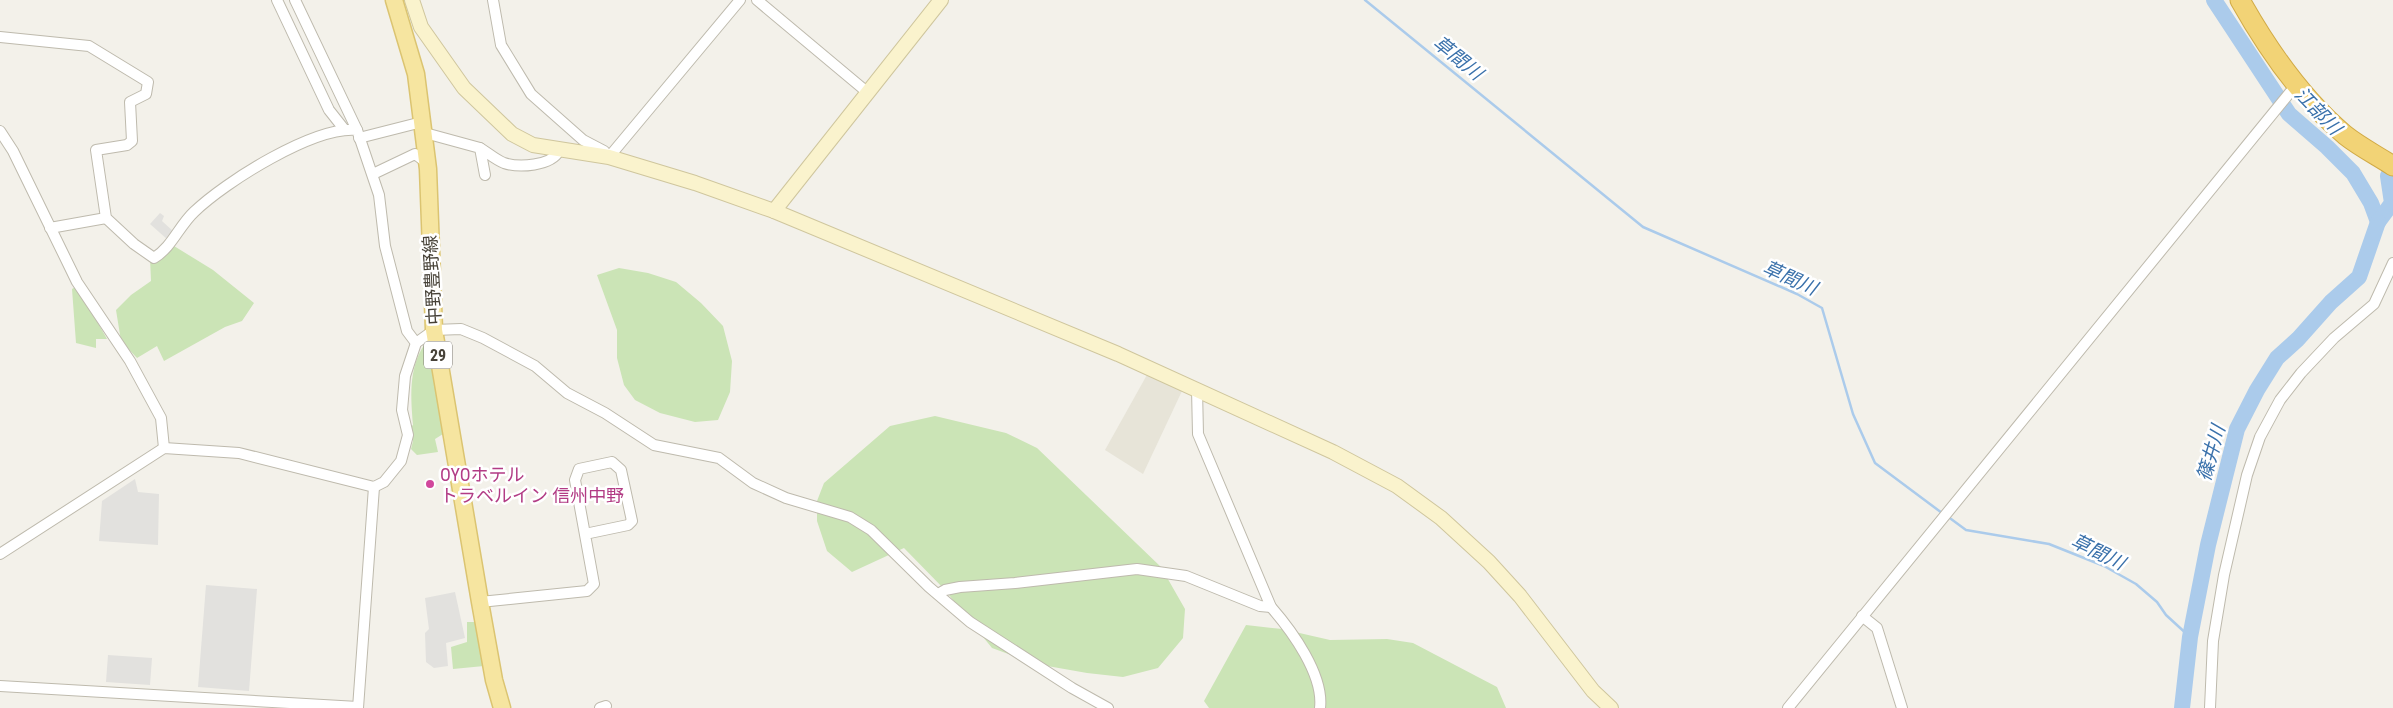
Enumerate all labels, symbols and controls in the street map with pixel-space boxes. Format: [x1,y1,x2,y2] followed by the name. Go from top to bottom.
[1429,31,1489,86] water label: 草間川
[2290,83,2347,141] water label: 江部川
[419,235,445,325] street label: 中野豊野線
[1759,256,1823,301] water label: 草間川
[424,342,452,368] road number: 29
[2192,421,2230,484] water label: 篠井川
[440,464,624,506] place label: OYOホテル トラベルイン 信州中野
[424,478,436,490] marker: OYOホテル トラベルイン 信州中野
[2067,529,2130,576] water label: 草間川

